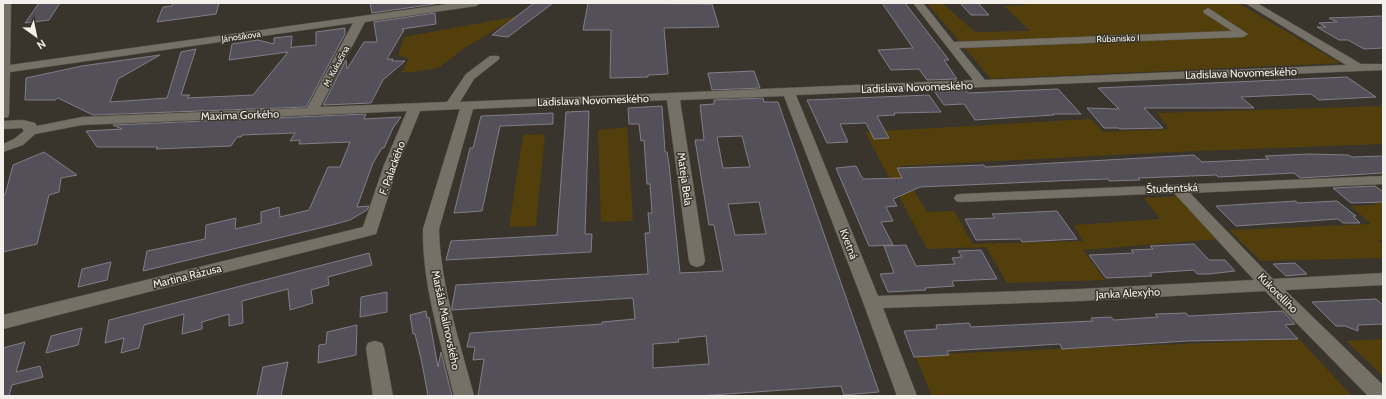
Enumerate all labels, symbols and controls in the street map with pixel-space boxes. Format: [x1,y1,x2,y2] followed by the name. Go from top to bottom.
[16,16,56,56] north arrow
[220,28,262,44] street label: Jánošíkova
[1096,32,1140,44] street label: Rúbanisko I
[34,36,49,52] text: N
[321,43,352,88] street label: M. Kukučína
[1185,64,1297,82] street label: Ladislava Novomeského
[861,78,973,96] street label: Ladislava Novomeského
[537,91,649,109] street label: Ladislava Novomeského
[201,107,279,123] street label: Maxima Gorkého
[376,139,408,197] street label: F. Palackého
[674,152,696,207] street label: Mateja Bela
[1146,180,1199,196] street label: Študentská
[837,227,861,262] street label: Kvetná
[151,261,223,291] street label: Martina Rázusa
[429,269,463,371] street label: Maršála Malinovského
[1255,270,1301,316] street label: Kukorelliho
[1094,284,1161,302] street label: Janka Alexyho

